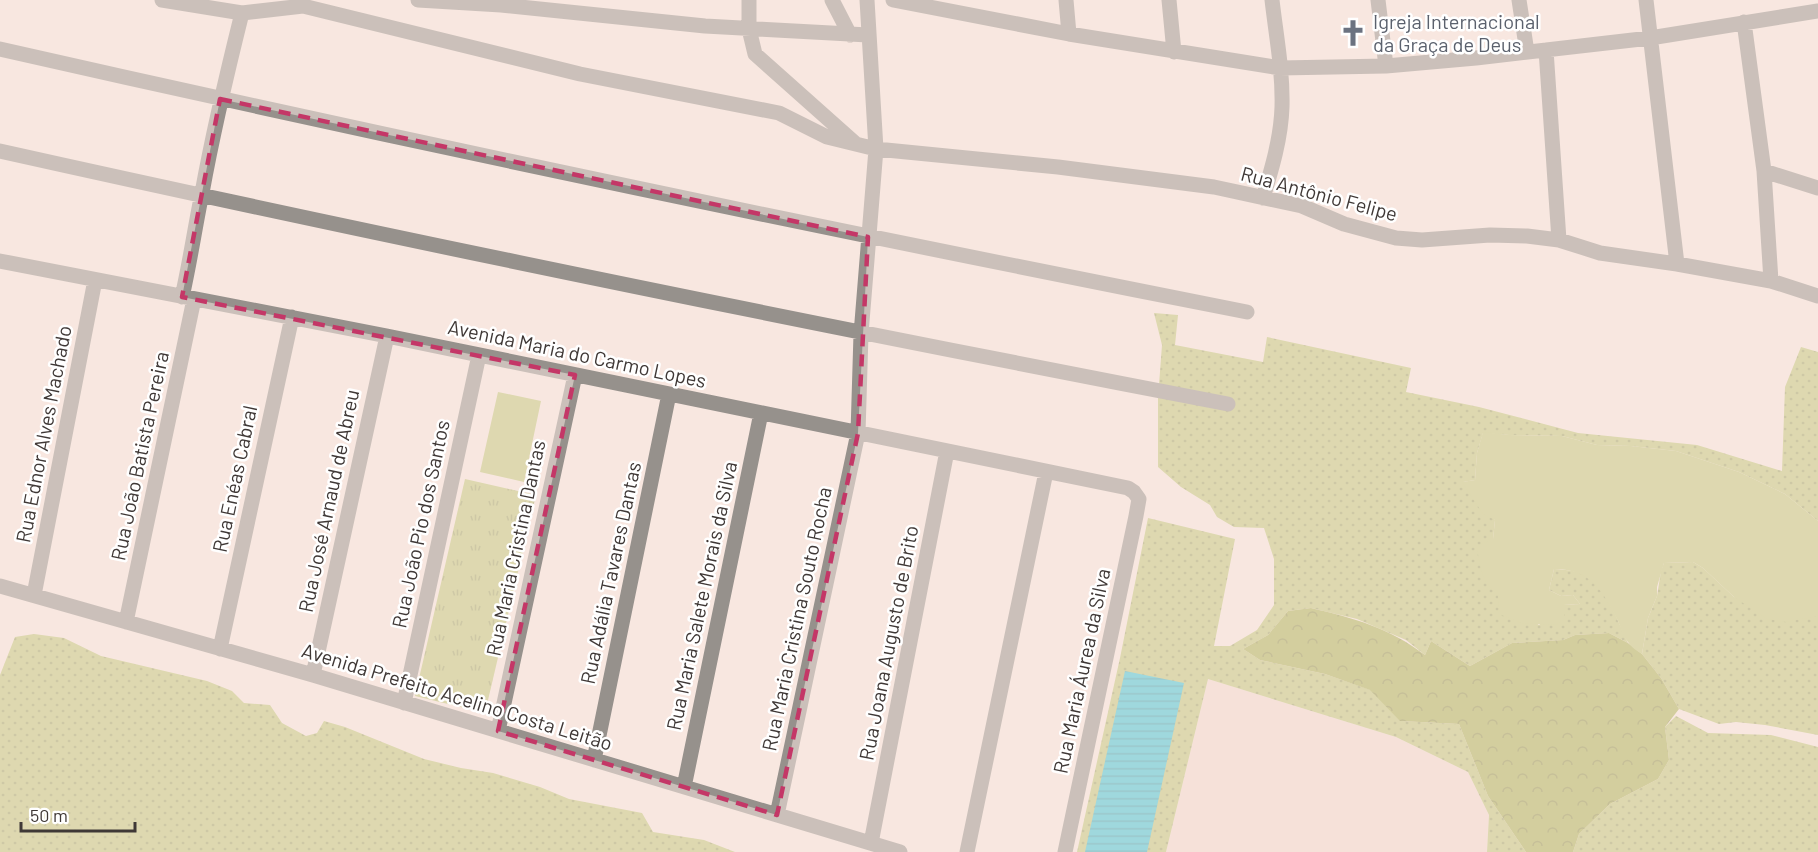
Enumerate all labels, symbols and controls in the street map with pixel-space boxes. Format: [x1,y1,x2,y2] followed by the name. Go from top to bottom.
[1373,9,1540,56] place label: Igreja Internacional da Graça de Deus
[1338,18,1368,48] church icon: Igreja Internacional da Graça de Deus
[1238,161,1400,225] street label: Rua Antônio Felipe
[446,314,709,392] street label: Avenida Maria do Carmo Lopes
[10,323,76,544] street label: Rua Ednor Alves Machado
[105,349,173,563] street label: Rua João Batista Pereira
[293,387,363,614] street label: Rua José Arnaud de Abreu
[207,403,261,554] street label: Rua Enéas Cabral
[386,418,454,630] street label: Rua João Pio dos Santos
[480,438,550,658] street label: Rua Maria Cristina Dantas
[661,459,741,732] street label: Rua Maria Salete Morais da Silva
[575,460,645,686] street label: Rua Adália Tavares Dantas
[756,485,836,753] street label: Rua Maria Cristina Souto Rocha
[853,523,923,762] street label: Rua Joana Augusto de Brito
[1048,566,1115,776] street label: Rua Maria Áurea da Silva
[299,637,615,755] street label: Avenida Prefeito Acelino Costa Leitão
[21,795,135,833] scale bar
[30,804,68,826] text: 50 m

